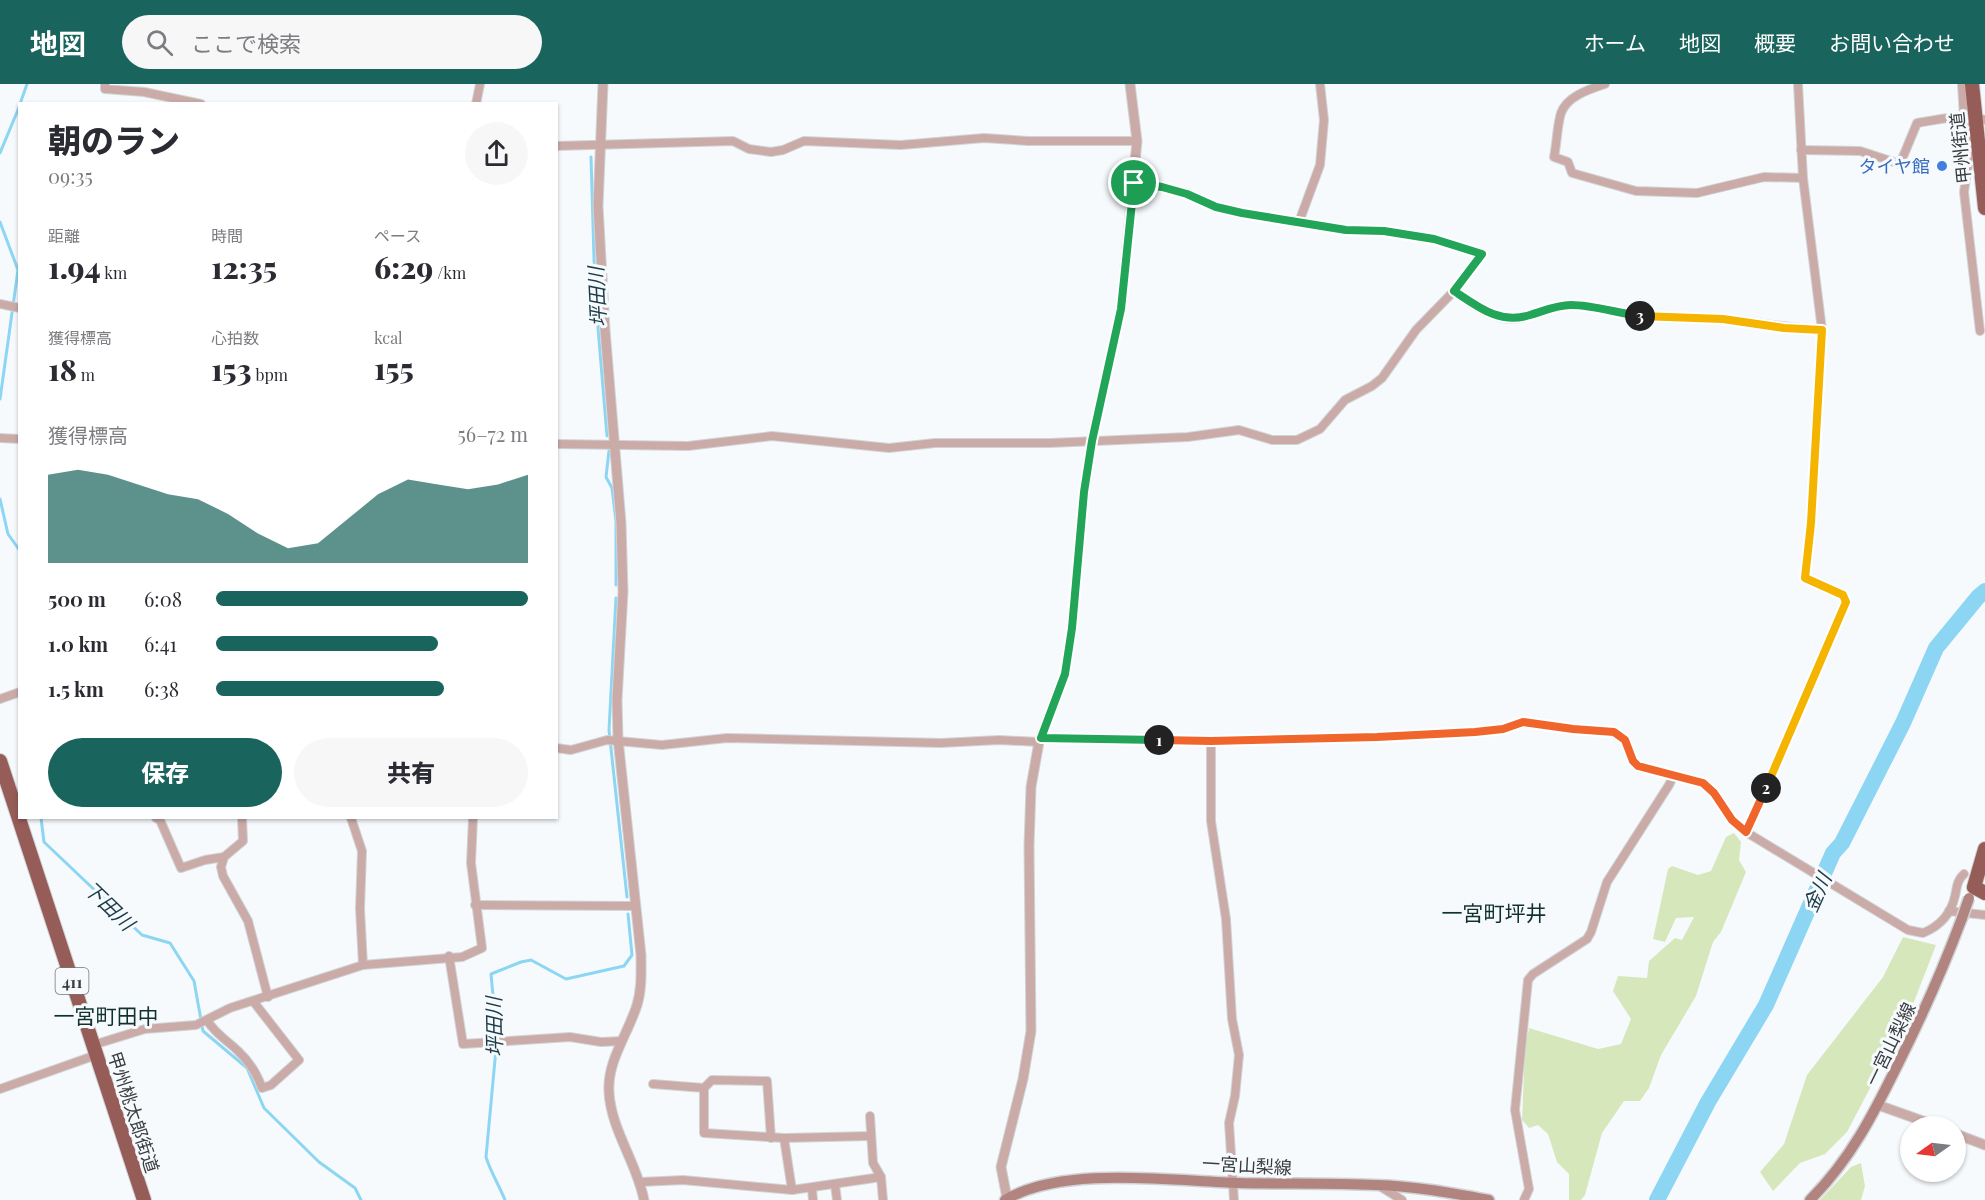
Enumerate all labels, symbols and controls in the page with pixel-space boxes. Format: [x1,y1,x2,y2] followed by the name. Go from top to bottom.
[122,15,542,69] search box
[30,24,86,61] text: 地図
[143,26,176,59] icon: search
[191,28,301,58] text: ここで検索
[1584,28,1646,56] text: ホーム
[1679,28,1721,56] text: 地図
[1754,28,1796,56] text: 概要
[1829,28,1955,56] text: お問い合わせ
[1944,111,1976,185] street label: 甲州街道
[48,117,180,161] text: 朝のラン
[465,122,528,185] button: share
[1859,154,1930,178] place label: タイヤ館
[1108,157,1159,208] pin
[1935,159,1949,173] marker: タイヤ館
[48,162,93,189] text: 09:35
[1117,166,1150,199] icon: arrive
[48,225,80,246] text: 距離
[211,225,243,246] text: 時間
[374,225,421,246] text: ペース
[48,247,101,287] text: 1.94
[211,247,277,287] text: 12:35
[374,247,433,287] text: 6:29
[101,262,127,283] text: km
[433,262,466,283] text: /km
[581,264,611,328] water label: 坪田川
[1625,301,1655,331] pin: 3
[1636,305,1644,326] text: 3
[48,327,112,348] text: 獲得標高
[211,327,259,348] text: 心拍数
[374,327,403,348] text: kcal
[374,348,414,388] text: 155
[48,349,77,389] text: 18
[211,349,252,389] text: 153
[77,364,95,385] text: m
[252,364,288,385] text: bpm
[458,420,528,447] text: 56–72 m
[48,421,128,448] text: 獲得標高
[48,585,106,612] text: 500 m
[144,585,182,612] text: 6:08
[48,630,108,657] text: 1.0 km
[144,630,177,657] text: 6:41
[48,675,104,702] text: 1.5 km
[144,675,179,702] text: 6:38
[1144,725,1174,755] pin: 1
[1156,729,1162,750] text: 1
[48,738,282,807] button: 保存
[294,738,528,807] button: 共有
[1751,773,1781,803] pin: 2
[1762,777,1770,798] text: 2
[1796,866,1837,916] water label: 金川
[79,874,142,937] water label: 下田川
[1442,898,1547,926] district label: 一宮町坪井
[56,968,88,994] road number: 411
[479,995,507,1057] water label: 坪田川
[1859,998,1921,1090] street label: 一宮山梨線
[54,1001,159,1029] district label: 一宮町田中
[103,1048,165,1176] street label: 甲州桃太郎街道
[1900,1116,1966,1182] north arrow
[1900,1116,1966,1182] map controls
[1201,1151,1293,1179] street label: 一宮山梨線

